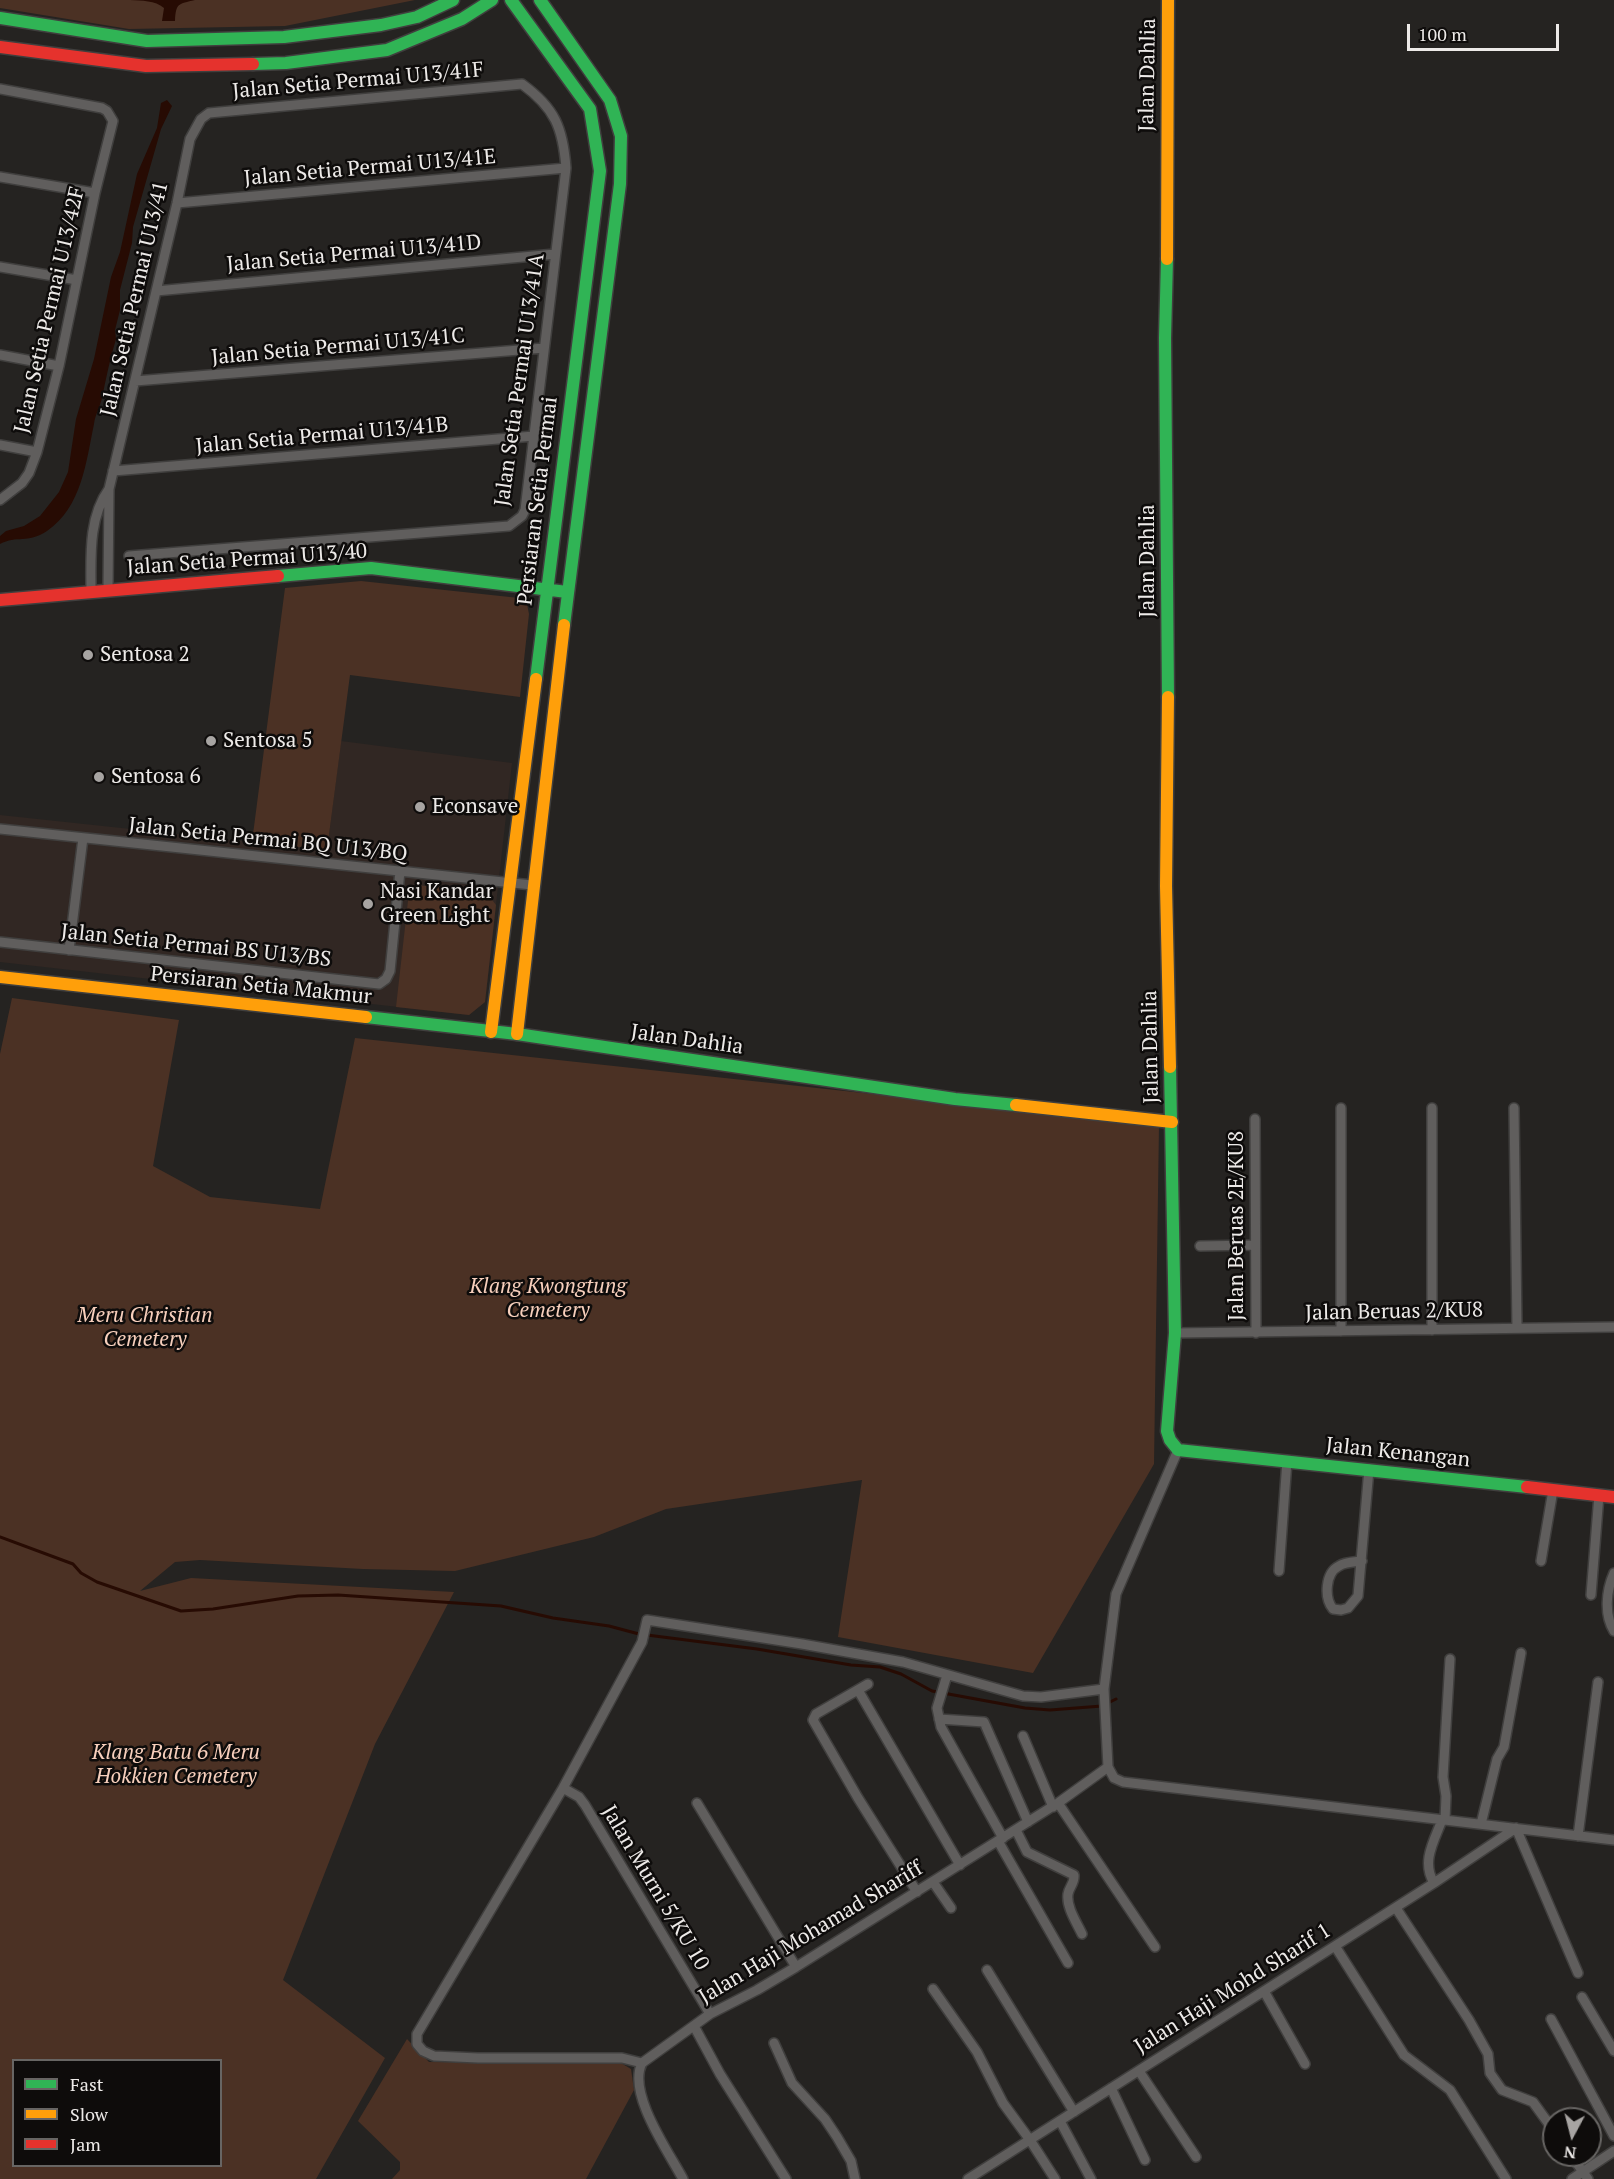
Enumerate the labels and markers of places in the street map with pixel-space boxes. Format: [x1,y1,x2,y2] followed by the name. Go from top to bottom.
[100,642,190,668] place label: Sentosa 2
[81,648,95,662] marker: Sentosa 2
[223,728,313,754] place label: Sentosa 5
[204,734,218,748] marker: Sentosa 5
[111,764,201,790] place label: Sentosa 6
[92,770,106,784] marker: Sentosa 6
[432,794,518,820] place label: Econsave
[413,800,427,814] marker: Econsave
[380,879,493,929] place label: Nasi Kandar Green Light
[361,897,375,911] marker: Nasi Kandar Green Light

